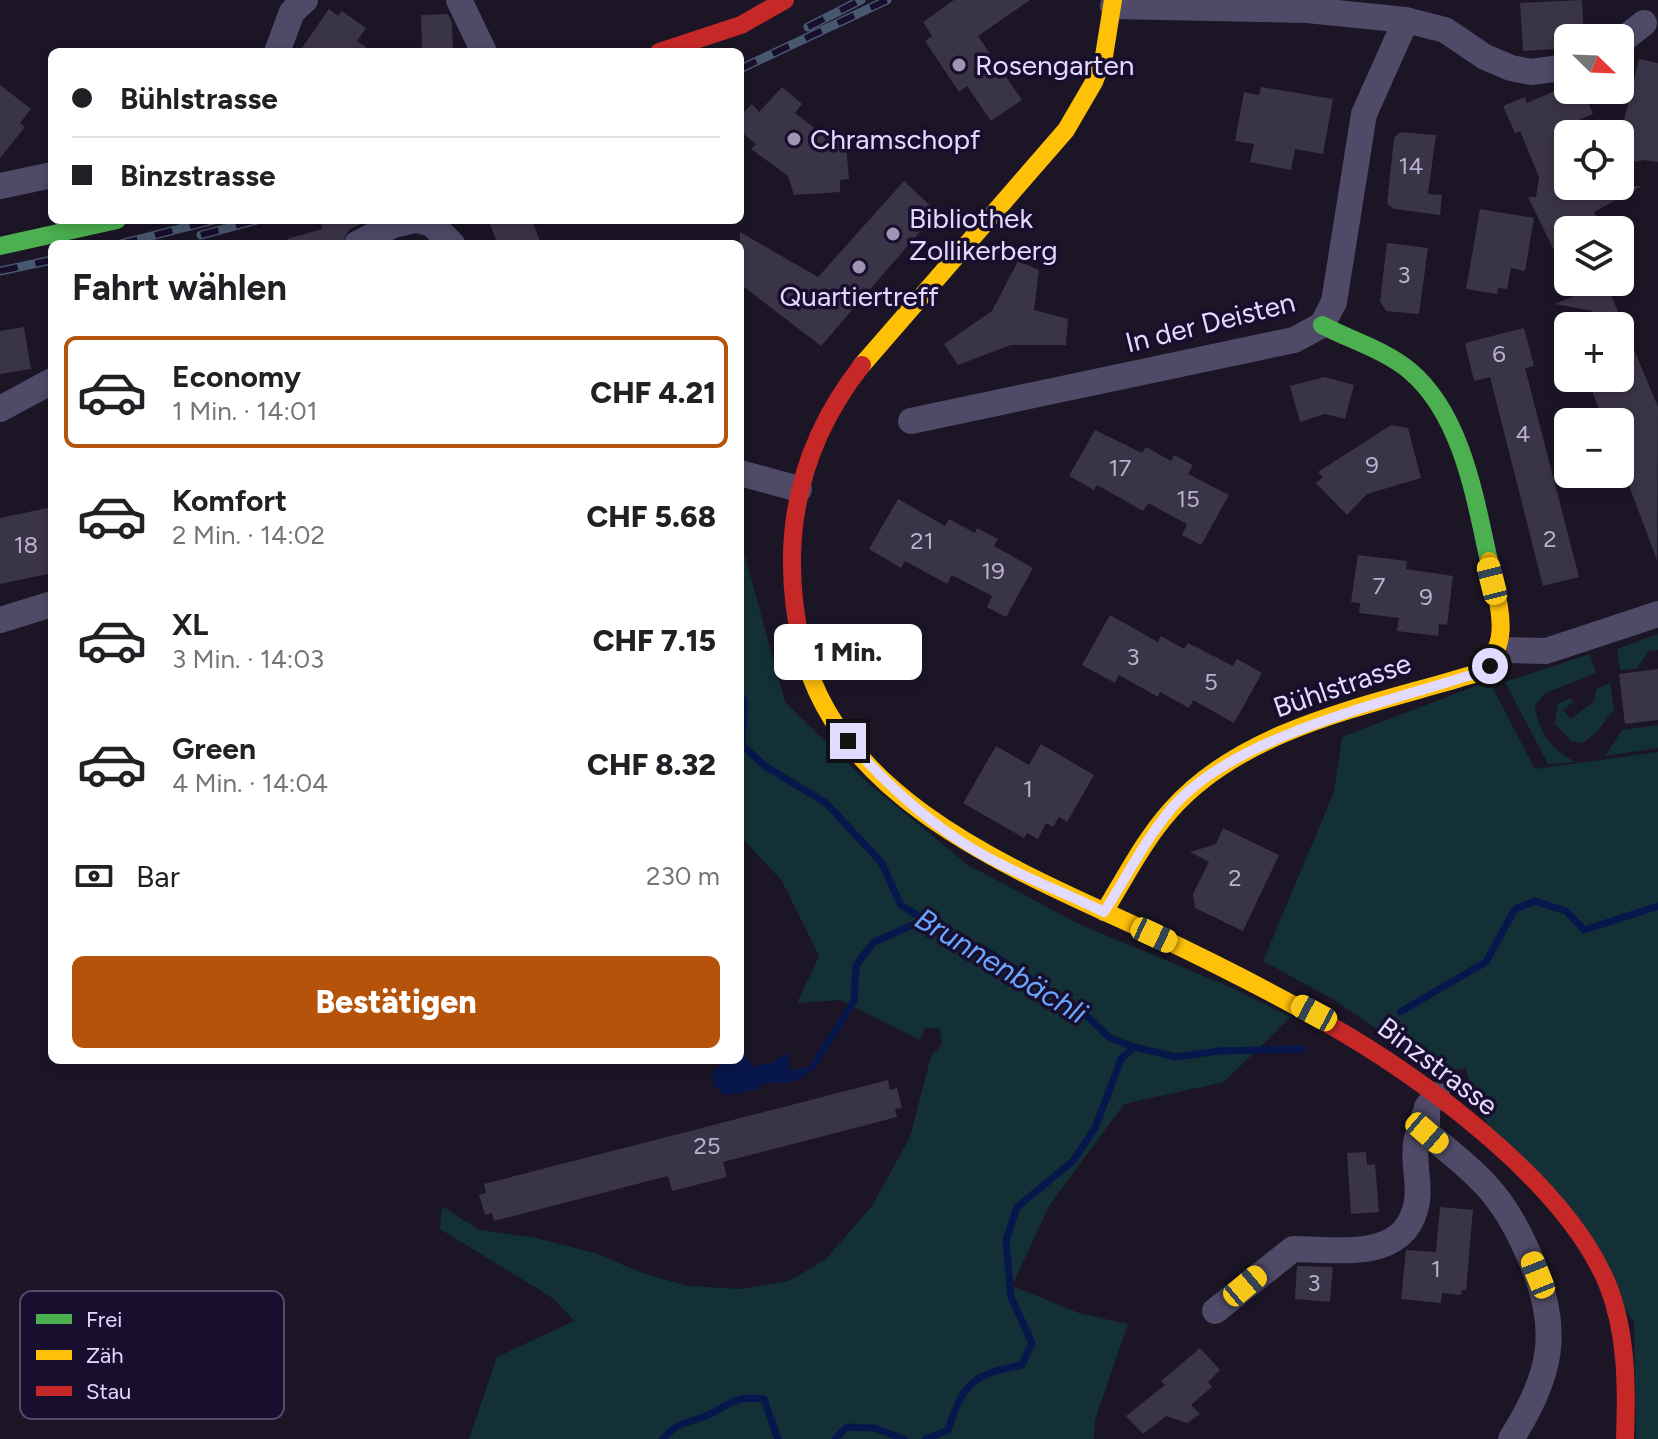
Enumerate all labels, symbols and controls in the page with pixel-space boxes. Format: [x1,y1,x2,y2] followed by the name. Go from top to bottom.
[1554,24,1634,104] north arrow
[1554,24,1634,488] map controls
[975,48,1134,82] place label: Rosengarten
[950,56,968,74] marker: Rosengarten
[120,80,278,117] text: Bühlstrasse
[1554,120,1634,200] button: locate
[810,122,981,156] place label: Chramschopf
[785,130,803,148] marker: Chramschopf
[1399,151,1423,180] house number: 14
[120,157,276,194] text: Binzstrasse
[909,201,1058,267] place label: Bibliothek Zollikerberg
[1554,216,1634,296] button: layers
[884,225,902,243] marker: Bibliothek Zollikerberg
[850,258,868,276] marker: Quartiertreff
[1397,260,1411,289] house number: 3
[72,266,287,309] text: Fahrt wählen
[779,279,939,313] place label: Quartiertreff
[1122,284,1298,360] street label: In der Deisten
[1554,312,1634,392] button: +
[1492,339,1506,368] house number: 6
[76,356,148,428] icon: car
[172,358,301,395] text: Economy
[590,374,716,411] text: CHF 4.21
[172,395,317,427] text: 1 Min. · 14:01
[1554,408,1634,488] button: −
[1516,419,1531,448] house number: 4
[1365,450,1379,479] house number: 9
[1109,453,1132,482] house number: 17
[76,480,148,552] icon: car
[172,482,287,519] text: Komfort
[1176,484,1200,513] house number: 15
[586,498,716,535] text: CHF 5.68
[172,519,325,551] text: 2 Min. · 14:02
[1543,524,1557,553] house number: 2
[910,526,934,555] house number: 21
[14,530,38,559] house number: 18
[1475,555,1509,607] car
[981,556,1005,585] house number: 19
[1373,571,1386,600] house number: 7
[1419,582,1433,611] house number: 9
[76,604,148,676] icon: car
[172,606,208,643] text: XL
[593,622,716,659] text: CHF 7.15
[774,625,922,681] callout: 1 Min.
[814,636,882,668] text: 1 Min.
[1126,642,1140,671] house number: 3
[172,643,324,675] text: 3 Min. · 14:03
[1269,646,1415,724] street label: Bühlstrasse
[1472,648,1508,684] route start
[1204,667,1218,696] house number: 5
[830,723,866,759] route end
[76,728,148,800] icon: car
[172,730,256,767] text: Green
[587,746,716,783] text: CHF 8.32
[172,767,328,799] text: 4 Min. · 14:04
[1023,774,1033,803] house number: 1
[72,854,116,898] icon: cash
[136,858,180,895] text: Bar
[646,860,720,892] text: 230 m
[1228,863,1242,892] house number: 2
[909,900,1095,1032] water label: Brunnenbächli
[1127,914,1181,956] car
[72,956,720,1048] button: Bestätigen
[1287,991,1341,1035] car
[1371,1010,1505,1122] street label: Binzstrasse
[1401,1108,1453,1158] car
[693,1131,721,1160] house number: 25
[1518,1248,1558,1302] car
[1431,1254,1441,1283] house number: 1
[1219,1261,1271,1311] car
[1307,1268,1321,1297] house number: 3
[20,1291,284,1419] legend
[86,1306,122,1333] text: Frei
[86,1342,124,1369] text: Zäh
[86,1378,131,1405] text: Stau

